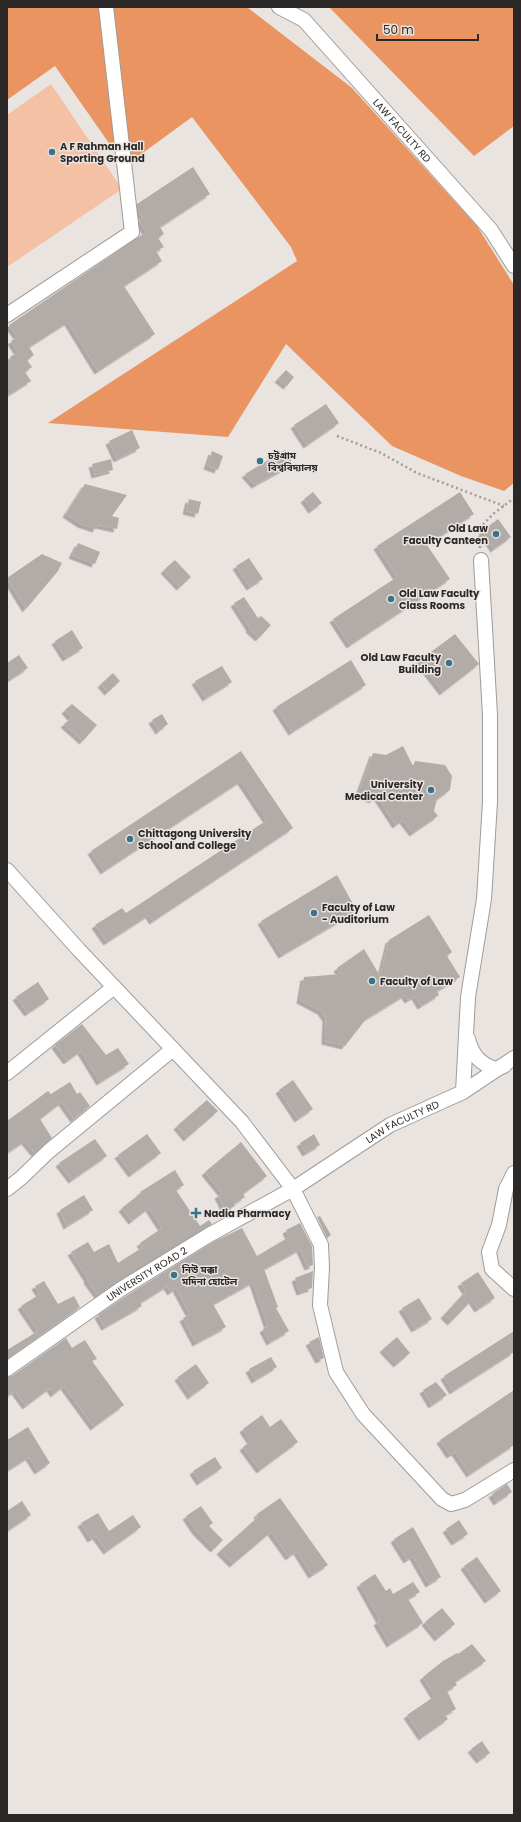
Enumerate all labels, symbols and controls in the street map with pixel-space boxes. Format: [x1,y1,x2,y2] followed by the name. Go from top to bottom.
[377,16,478,42] scale bar
[383,21,414,38] text: 50 m
[370,95,435,166] street label: LAW FACULTY RD
[60,139,145,166] place label: A F Rahman Hall Sporting Ground
[47,147,57,157] marker: A F Rahman Hall Sporting Ground
[267,448,319,475] place label: চট্টগ্রাম বিশ্ববিদ্যালয়
[255,456,265,466] marker: চট্টগ্রাম বিশ্ববিদ্যালয়
[403,521,488,548] place label: Old Law Faculty Canteen
[491,529,501,539] marker: Old Law Faculty Canteen
[399,586,480,613] place label: Old Law Faculty Class Rooms
[386,594,396,604] marker: Old Law Faculty Class Rooms
[361,650,442,677] place label: Old Law Faculty Building
[444,658,454,668] marker: Old Law Faculty Building
[345,777,424,804] place label: University Medical Center
[426,785,436,795] marker: University Medical Center
[138,826,252,853] place label: Chittagong University School and College
[125,834,135,844] marker: Chittagong University School and College
[322,900,395,927] place label: Faculty of Law - Auditorium
[309,908,319,918] marker: Faculty of Law - Auditorium
[380,974,453,989] place label: Faculty of Law
[367,976,377,986] marker: Faculty of Law
[362,1096,441,1147] street label: LAW FACULTY RD
[204,1206,291,1221] place label: Nadia Pharmacy
[191,1208,201,1218] marker: Nadia Pharmacy
[103,1243,190,1305] street label: UNIVERSITY ROAD 2
[181,1262,238,1289] place label: নিউ মক্কা মদিনা হোটেল
[169,1270,179,1280] marker: নিউ মক্কা মদিনা হোটেল

